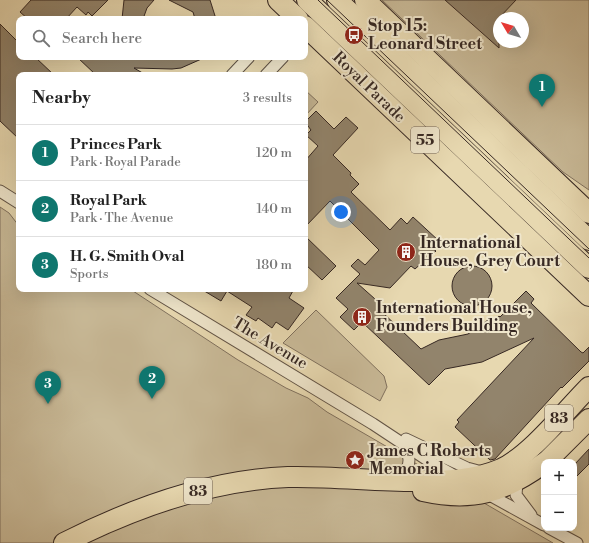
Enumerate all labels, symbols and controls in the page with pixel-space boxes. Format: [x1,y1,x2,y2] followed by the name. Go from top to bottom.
[493,12,529,48] north arrow
[16,16,308,60] search box
[368,16,482,54] place label: Stop 15: Leonard Street
[343,24,365,46] bus stop icon: Stop 15: Leonard Street
[30,27,52,49] icon: search
[62,29,142,48] text: Search here
[328,47,410,127] street label: Royal Parade
[529,74,555,107] pin: 1
[32,87,91,109] text: Nearby
[243,90,292,106] text: 3 results
[411,127,439,153] road number: 55
[70,135,162,154] text: Princes Park
[42,145,48,161] text: 1
[256,145,292,161] text: 120 m
[70,154,181,170] text: Park · Royal Parade
[70,191,147,210] text: Royal Park
[41,201,49,217] text: 2
[256,201,292,217] text: 140 m
[331,202,351,222] your location
[70,210,173,226] text: Park · The Avenue
[420,233,560,271] place label: International House, Grey Court
[395,241,417,263] building icon: International House, Grey Court
[70,247,184,266] text: H. G. Smith Oval
[41,257,49,273] text: 3
[256,257,292,273] text: 180 m
[70,266,109,282] text: Sports
[376,298,532,336] place label: International House, Founders Building
[351,306,373,328] building icon: International House, Founders Building
[229,313,311,373] street label: The Avenue
[139,366,165,399] pin: 2
[35,371,61,404] pin: 3
[545,405,573,431] road number: 83
[367,441,491,479] place label: James C Roberts Memorial
[344,449,366,471] place icon: James C Roberts Memorial
[541,459,577,531] map controls
[541,459,577,495] button: +
[184,478,212,504] road number: 83
[541,495,577,531] button: −

